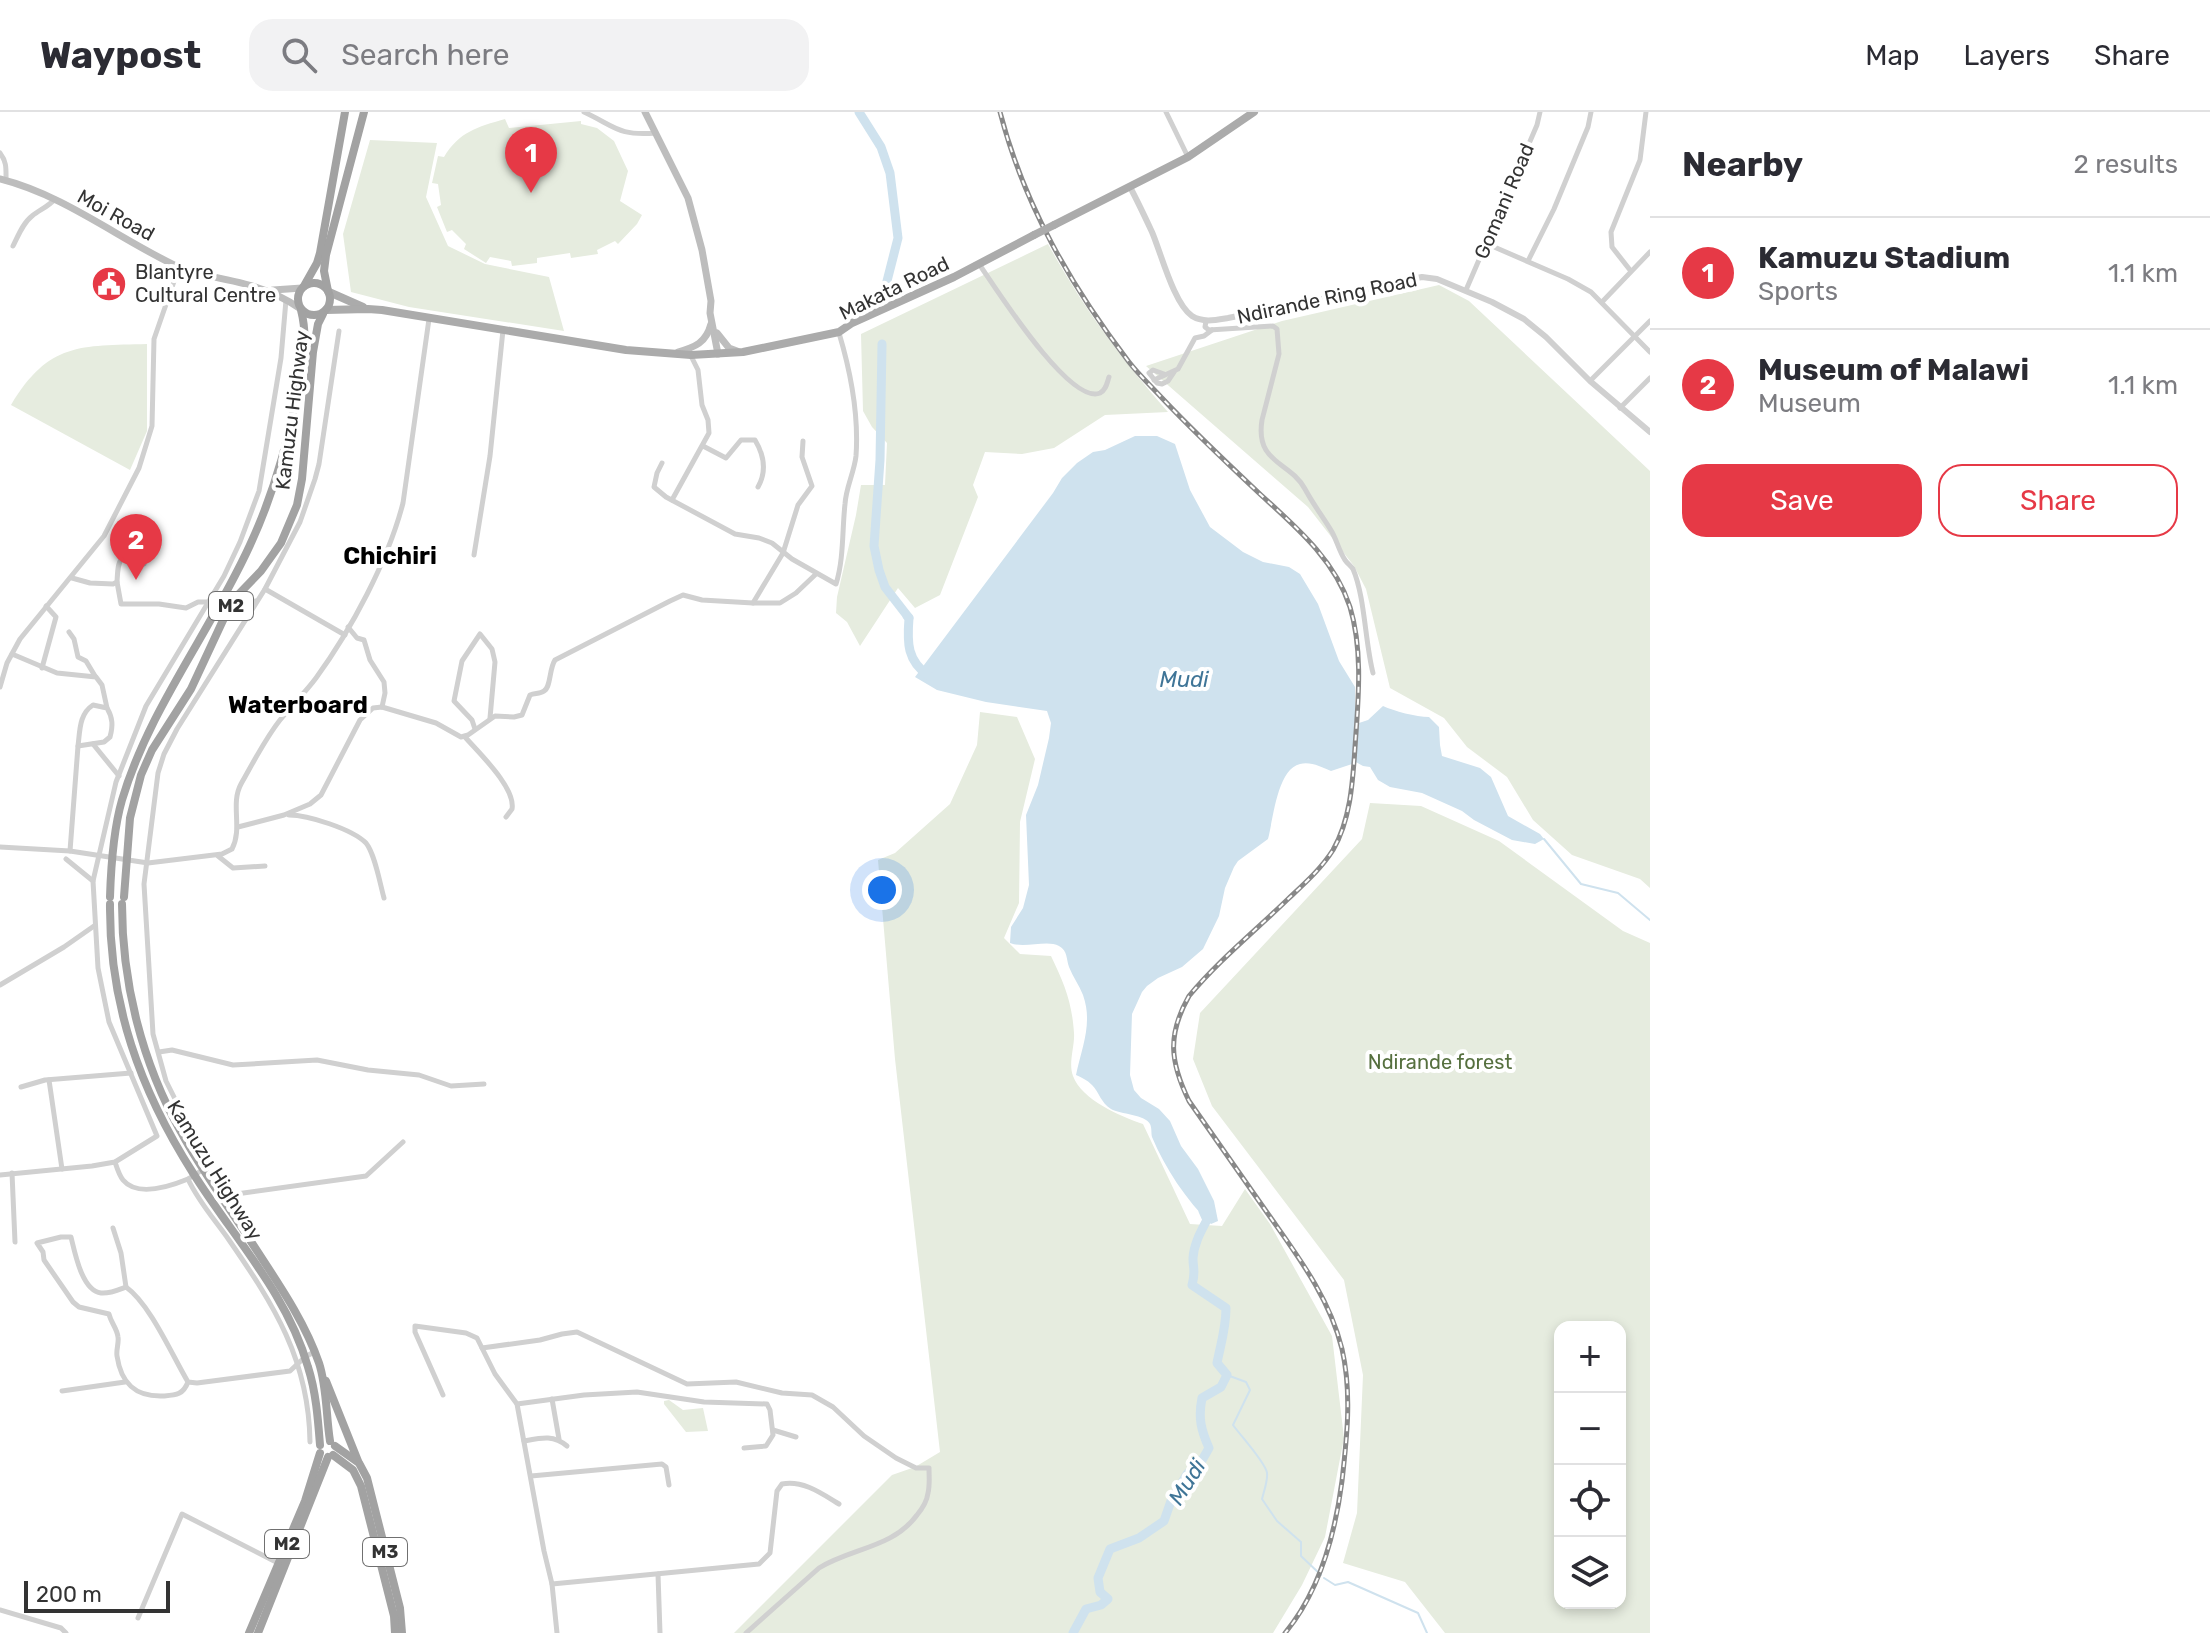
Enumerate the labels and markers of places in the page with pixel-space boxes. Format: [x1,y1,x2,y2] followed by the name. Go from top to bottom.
[505,127,557,193] pin: 1
[135,260,276,307] place label: Blantyre Cultural Centre
[90,265,128,303] public building icon: Blantyre Cultural Centre
[110,514,162,580] pin: 2

